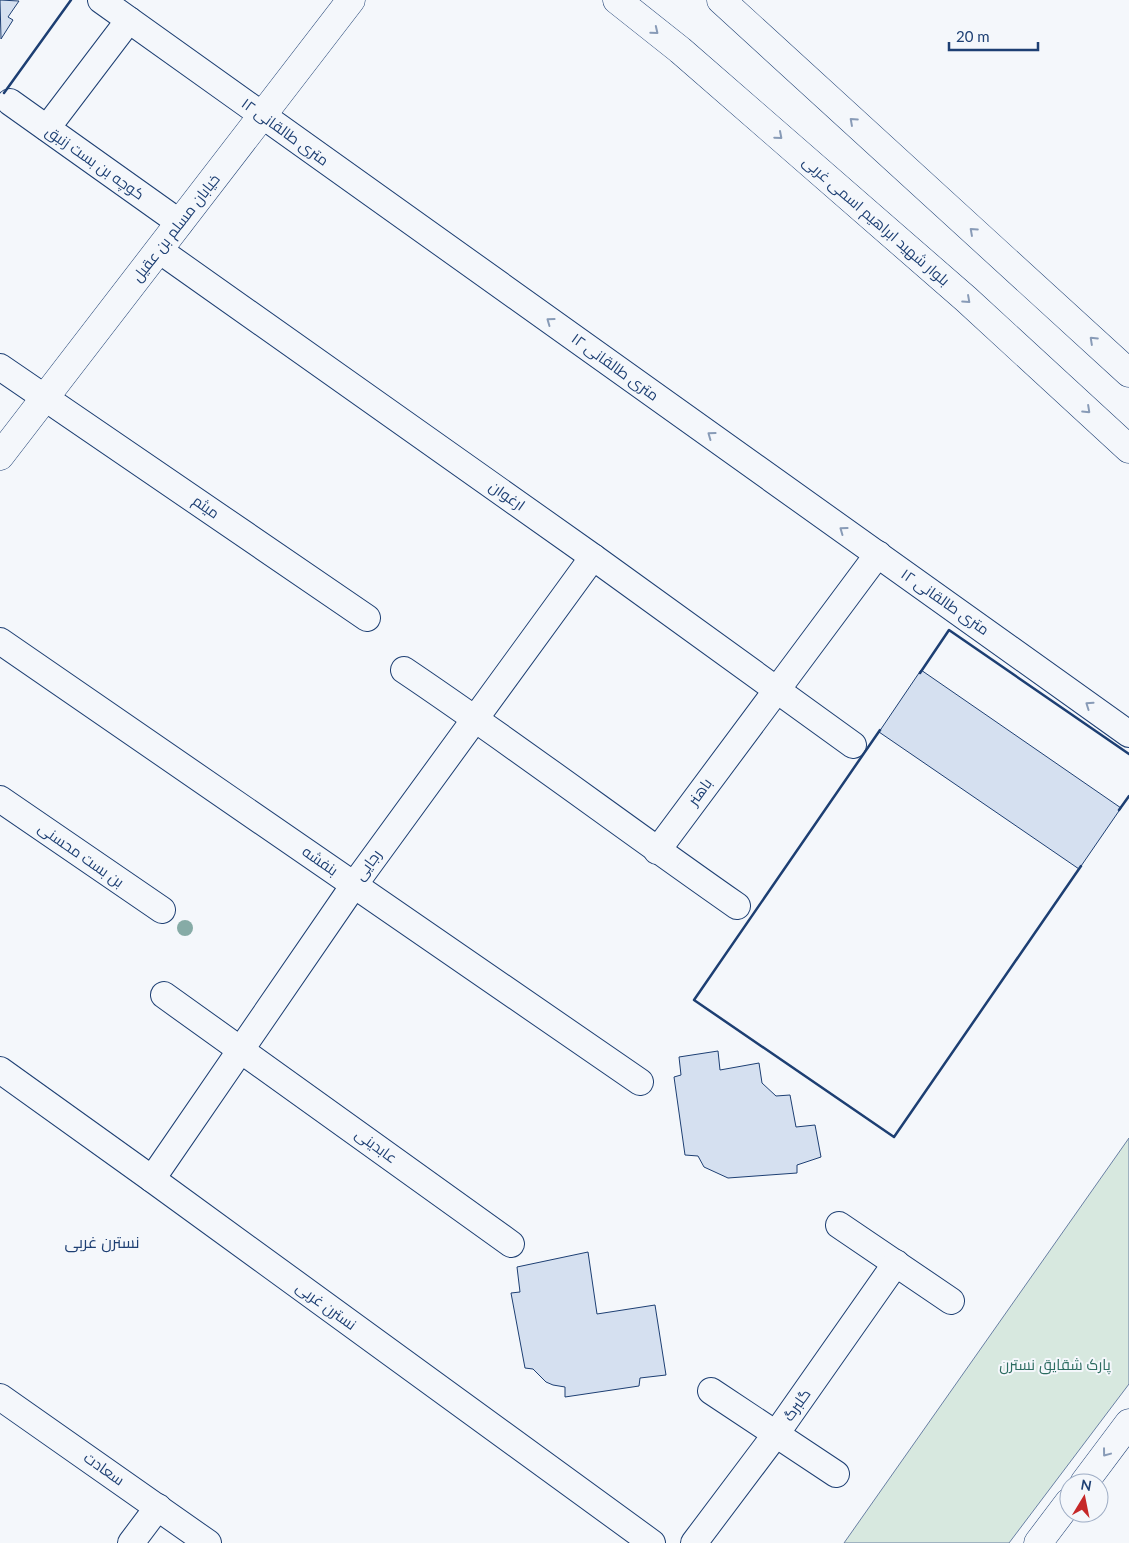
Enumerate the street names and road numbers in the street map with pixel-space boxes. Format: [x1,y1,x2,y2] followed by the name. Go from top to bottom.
[237,94,333,170] street label: ۱۲ متری طالقانی
[42,122,148,204] street label: کوچه بن بست زنبق
[798,152,954,290] street label: بلوار شهید ابراهیم اسمی غربی
[127,170,225,286] street label: خیابان مسلم بن عقیل
[567,329,663,405] street label: ۱۲ متری طالقانی
[485,476,529,516] street label: ارغوان
[189,491,223,523] street label: میثم
[897,564,993,640] street label: ۱۲ متری طالقانی
[683,774,716,810] street label: باهنر
[34,818,128,892] street label: بن بست محسنی
[299,841,342,879] street label: بنفشه
[350,845,386,885] street label: رجایی
[351,1124,401,1168] street label: عابدینی
[292,1277,360,1335] street label: نسترن غربی
[779,1385,815,1425] street label: گلبرگ
[81,1448,128,1489] street label: سعادت

